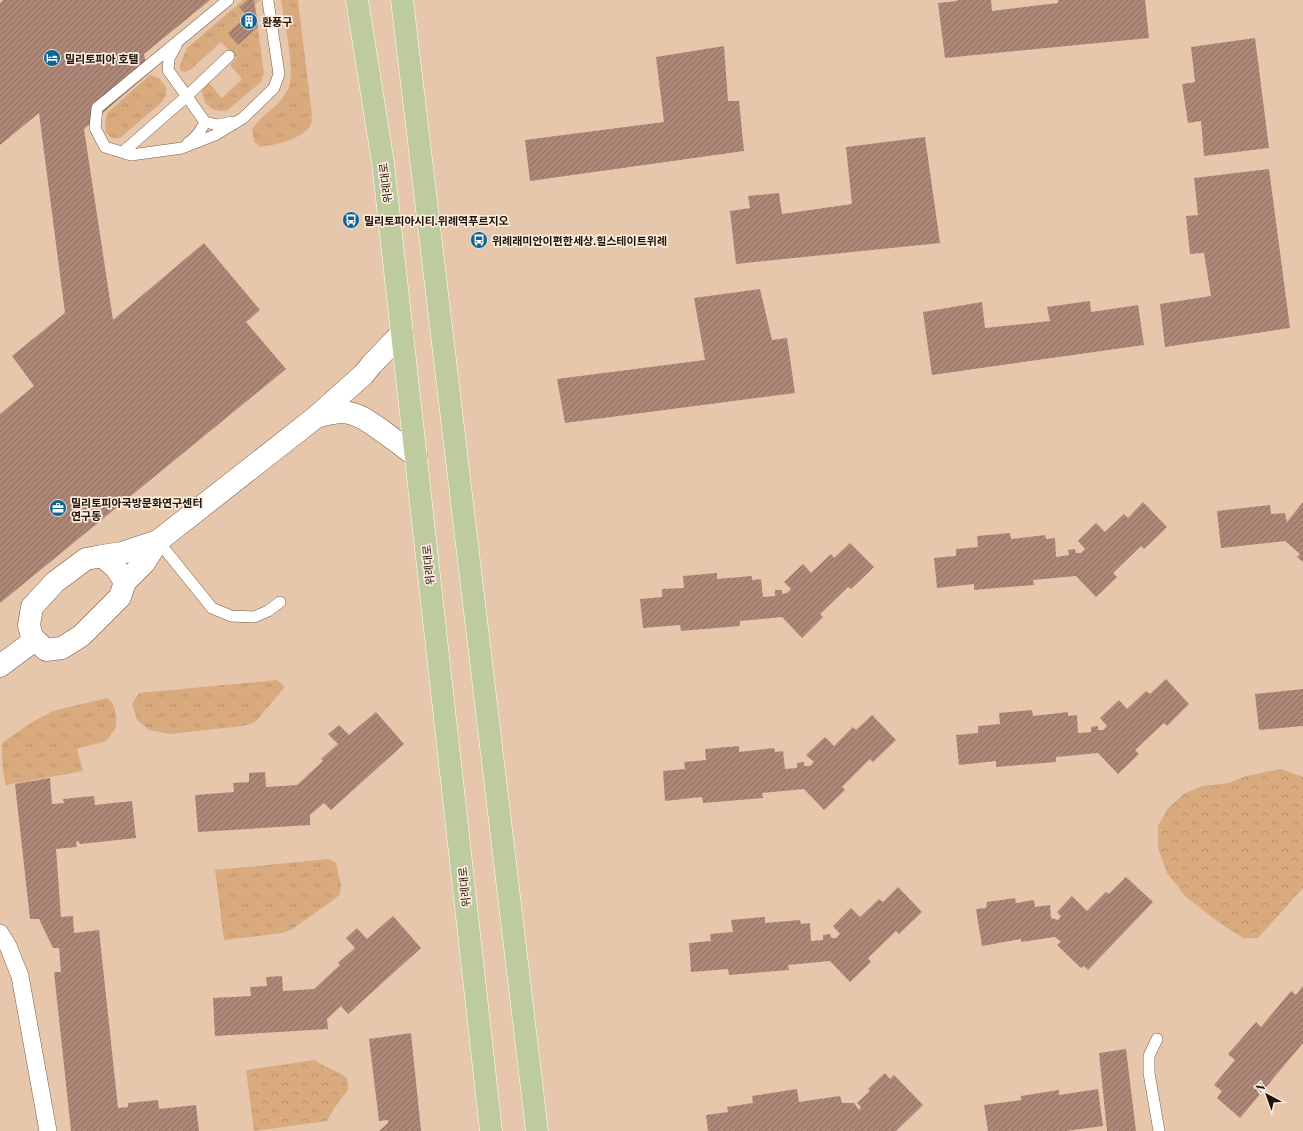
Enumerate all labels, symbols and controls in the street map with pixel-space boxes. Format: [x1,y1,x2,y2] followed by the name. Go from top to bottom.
[239,11,259,31] building icon: 환풍구
[262,14,292,29] place label: 환풍구
[42,48,62,68] hotel icon: 밀리토피아 호텔
[65,51,138,66] place label: 밀리토피아 호텔
[375,162,395,204] street label: 위례대로
[341,210,361,230] bus stop icon: 밀리토피아시티.위례역푸르지오
[364,213,509,228] place label: 밀리토피아시티.위례역푸르지오
[469,230,489,250] bus stop icon: 위례래미안이편한세상.힐스테이트위례
[492,233,667,248] place label: 위례래미안이편한세상.힐스테이트위례
[71,495,203,523] place label: 밀리토피아국방문화연구센터 연구동
[48,498,68,518] office icon: 밀리토피아국방문화연구센터 연구동
[418,544,438,586] street label: 위례대로
[454,866,474,908] street label: 위례대로
[1247,1075,1287,1115] north arrow
[1252,1079,1268,1095] text: N

